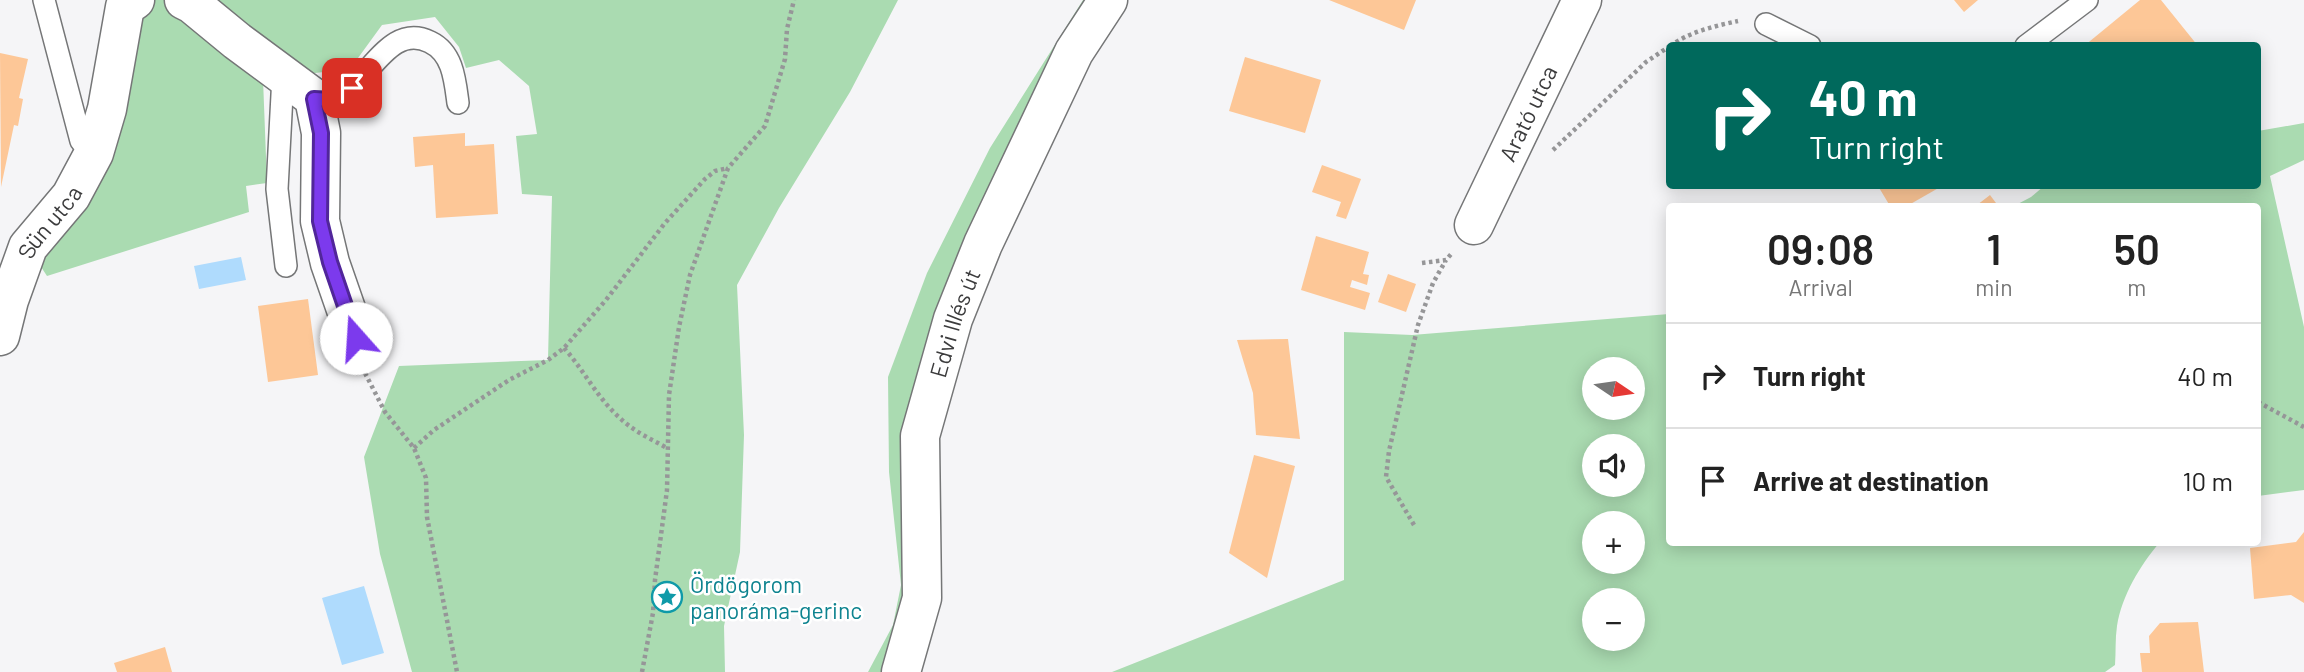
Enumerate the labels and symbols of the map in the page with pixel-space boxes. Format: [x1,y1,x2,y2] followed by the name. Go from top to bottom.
[322,58,382,118] pin
[1493,61,1563,166] street label: Arató utca
[11,181,88,262] street label: Sün utca
[923,265,986,381] street label: Edvi Illés út
[319,301,393,375] position arrow
[1582,357,1645,420] north arrow
[690,570,862,624] place label: Ördögorom panoráma-gerinc
[650,580,684,614] place icon: Ördögorom panoráma-gerinc

